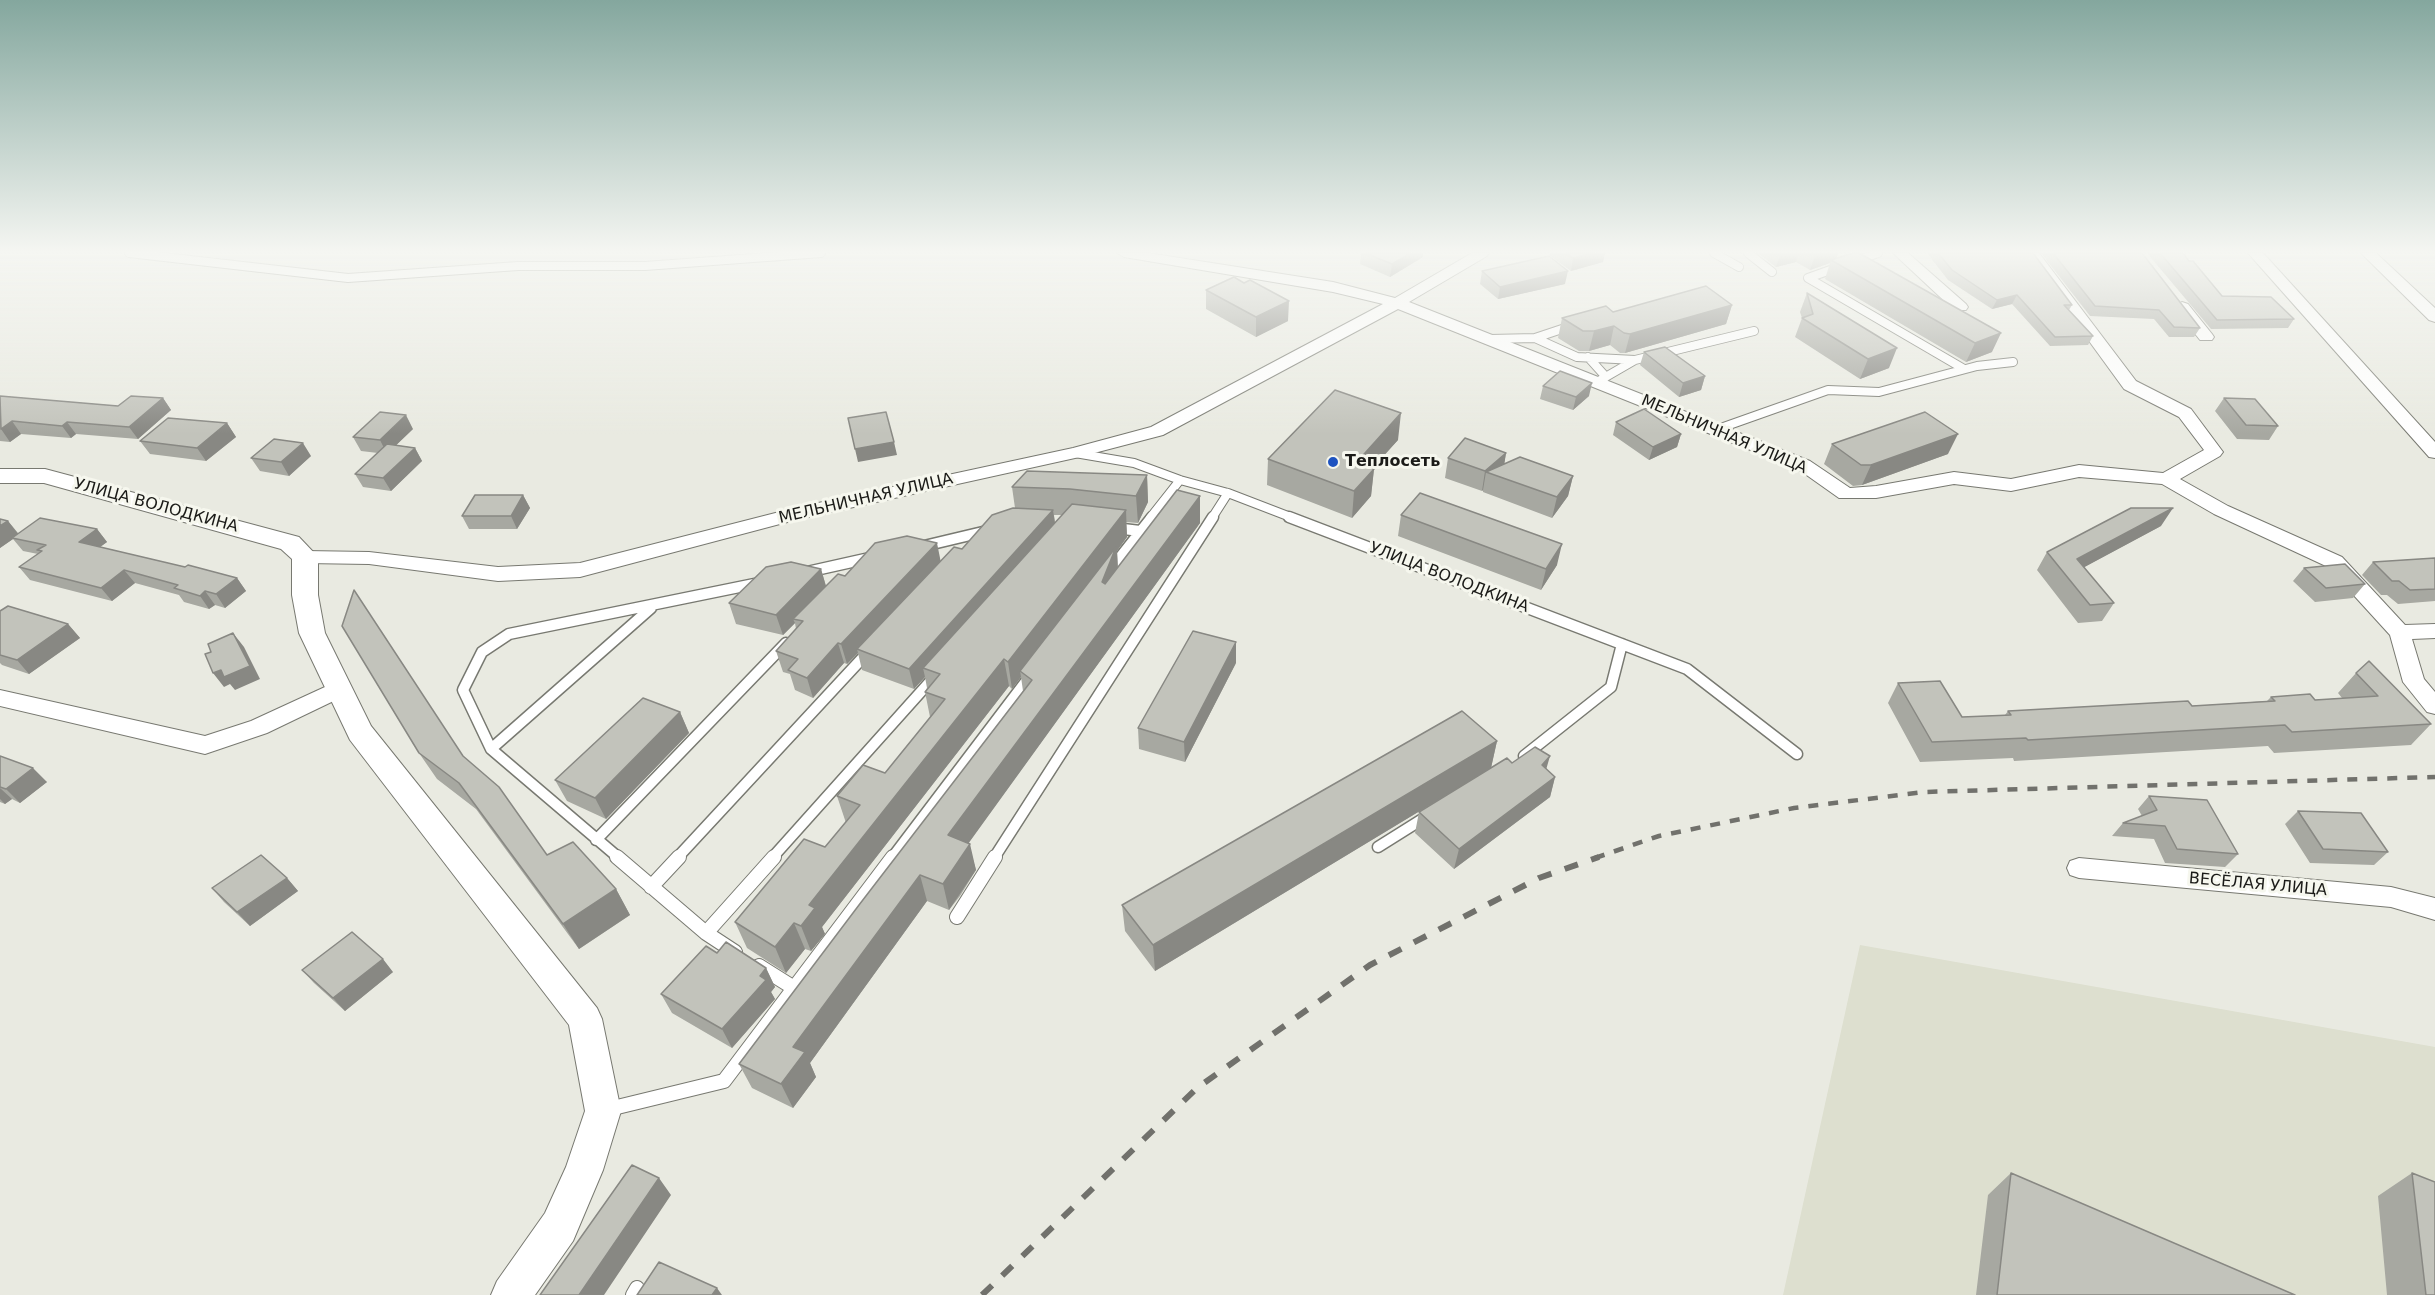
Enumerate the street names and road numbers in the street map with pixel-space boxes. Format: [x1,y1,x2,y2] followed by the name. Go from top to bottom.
[1638,391,1810,479] street label: МЕЛЬНИЧНАЯ УЛИЦА
[777,470,955,528] street label: МЕЛЬНИЧНАЯ УЛИЦА
[72,475,240,537] street label: УЛИЦА ВОЛОДКИНА
[1367,539,1531,617] street label: УЛИЦА ВОЛОДКИНА
[2188,869,2328,901] street label: ВЕСЁЛАЯ УЛИЦА

